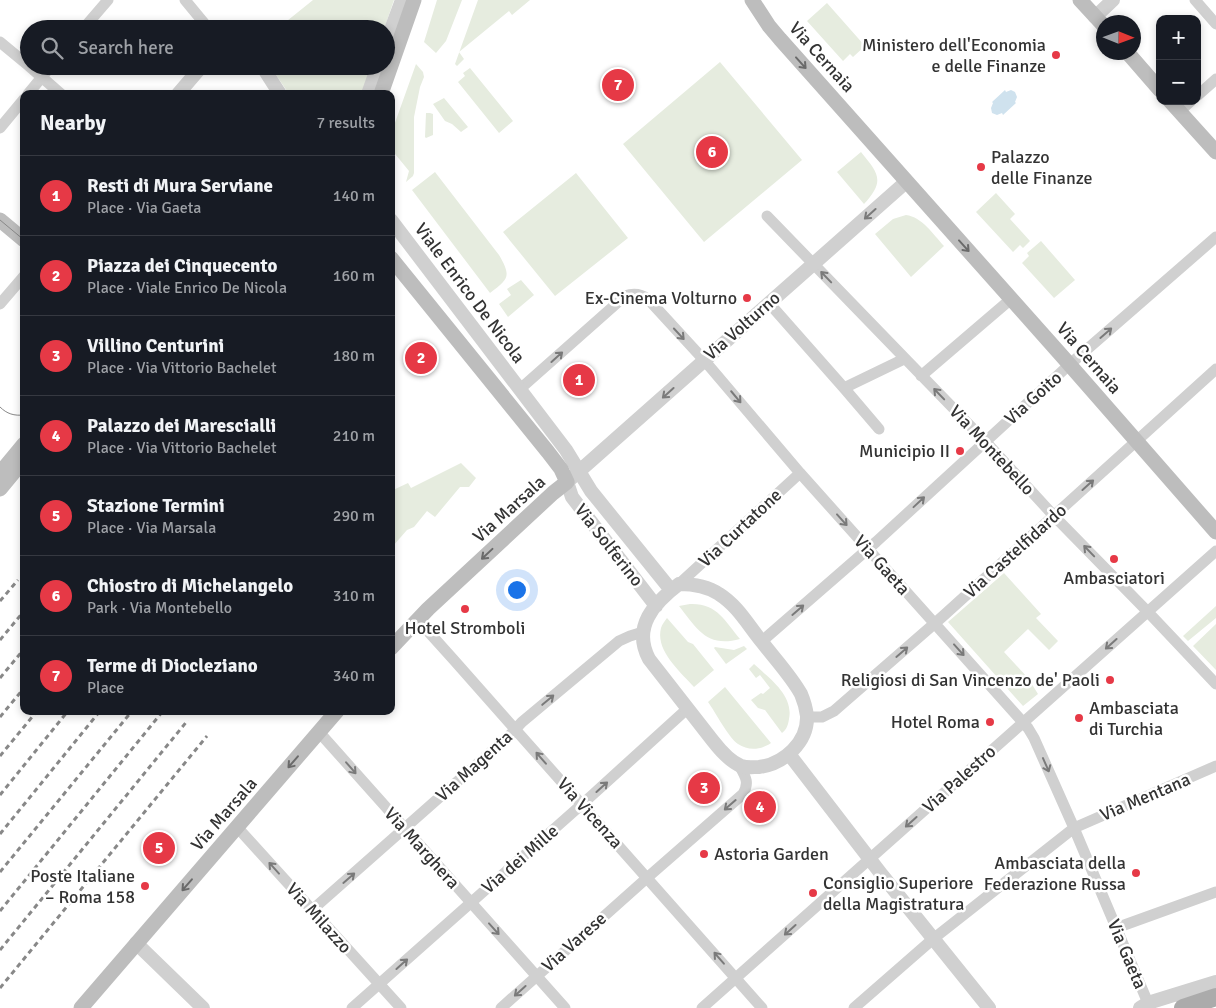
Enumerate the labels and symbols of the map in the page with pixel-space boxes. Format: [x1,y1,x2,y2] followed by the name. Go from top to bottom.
[1096,15,1141,60] north arrow
[784,17,860,97] street label: Via Cernaia
[862,34,1046,77] place label: Ministero dell'Economia e delle Finanze
[1050,49,1062,61] marker: Ministero dell'Economia e delle Finanze
[795,56,807,69] one-way arrow
[602,66,634,104] pin: 7
[696,133,728,171] pin: 6
[991,146,1093,189] place label: Palazzo delle Finanze
[975,161,987,173] marker: Palazzo delle Finanze
[863,208,876,219] one-way arrow
[410,219,530,367] street label: Viale Enrico De Nicola
[959,240,970,253] one-way arrow
[820,271,832,284] one-way arrow
[585,287,737,309] place label: Ex-Cinema Volturno
[699,287,785,365] street label: Via Volturno
[741,292,753,304] marker: Ex-Cinema Volturno
[1052,318,1126,398] street label: Via Cernaia
[673,327,685,340] one-way arrow
[1100,327,1113,339] one-way arrow
[405,339,437,377] pin: 2
[550,351,563,363] one-way arrow
[563,361,595,399] pin: 1
[1000,367,1066,429] street label: Via Goito
[661,387,674,398] one-way arrow
[933,388,945,400] one-way arrow
[730,391,741,404] one-way arrow
[945,400,1039,500] street label: Via Montebello
[859,440,950,462] place label: Municipio II
[954,445,966,457] marker: Municipio II
[468,471,550,547] street label: Via Marsala
[1081,479,1094,491] one-way arrow
[694,484,786,572] street label: Via Curtatone
[913,496,926,508] one-way arrow
[570,499,648,591] street label: Via Solferino
[959,499,1071,603] street label: Via Castelfidardo
[836,514,848,527] one-way arrow
[849,530,915,600] street label: Via Gaeta
[1083,545,1095,558] one-way arrow
[481,548,494,560] one-way arrow
[1108,553,1120,565] marker: Ambasciatori
[1063,567,1165,589] place label: Ambasciatori
[504,577,530,603] your location
[459,603,471,615] marker: Hotel Stromboli
[791,605,804,616] one-way arrow
[405,617,525,639] place label: Hotel Stromboli
[1105,638,1118,649] one-way arrow
[953,644,965,657] one-way arrow
[895,646,908,658] one-way arrow
[841,669,1100,691] place label: Religiosi di San Vincenzo de' Paoli
[1104,674,1116,686] marker: Religiosi di San Vincenzo de' Paoli
[542,695,555,706] one-way arrow
[1089,697,1179,740] place label: Ambasciata di Turchia
[891,711,980,733] place label: Hotel Roma
[1073,712,1085,724] marker: Ambasciata di Turchia
[984,716,996,728] marker: Hotel Roma
[431,726,517,806] street label: Via Magenta
[918,740,1000,818] street label: Via Palestro
[536,752,547,765] one-way arrow
[288,755,299,768] one-way arrow
[1041,757,1051,772] one-way arrow
[346,762,357,775] one-way arrow
[1096,768,1194,826] street label: Via Mentana
[688,769,720,807] pin: 3
[186,773,262,855] street label: Via Marsala
[552,773,628,853] street label: Via Vicenza
[595,781,608,792] one-way arrow
[744,788,776,826] pin: 4
[724,799,737,811] one-way arrow
[380,803,464,893] street label: Via Marghera
[905,816,918,827] one-way arrow
[477,820,563,898] street label: Via dei Mille
[143,829,175,867] pin: 5
[714,843,829,865] place label: Astoria Garden
[698,848,710,860] marker: Astoria Garden
[984,852,1126,895] place label: Ambasciata della Federazione Russa
[269,861,280,874] one-way arrow
[30,865,135,908] place label: Poste Italiane – Roma 158
[1130,867,1142,879] marker: Ambasciata della Federazione Russa
[823,872,973,915] place label: Consiglio Superiore della Magistratura
[342,873,355,884] one-way arrow
[182,878,193,891] one-way arrow
[282,878,356,958] street label: Via Milazzo
[139,880,151,892] marker: Poste Italiane – Roma 158
[807,887,819,899] marker: Consiglio Superiore della Magistratura
[537,907,611,977] street label: Via Varese
[1103,916,1151,992] street label: Via Gaeta
[488,922,500,935] one-way arrow
[783,924,796,935] one-way arrow
[713,952,724,965] one-way arrow
[395,958,408,970] one-way arrow
[513,985,526,997] one-way arrow

